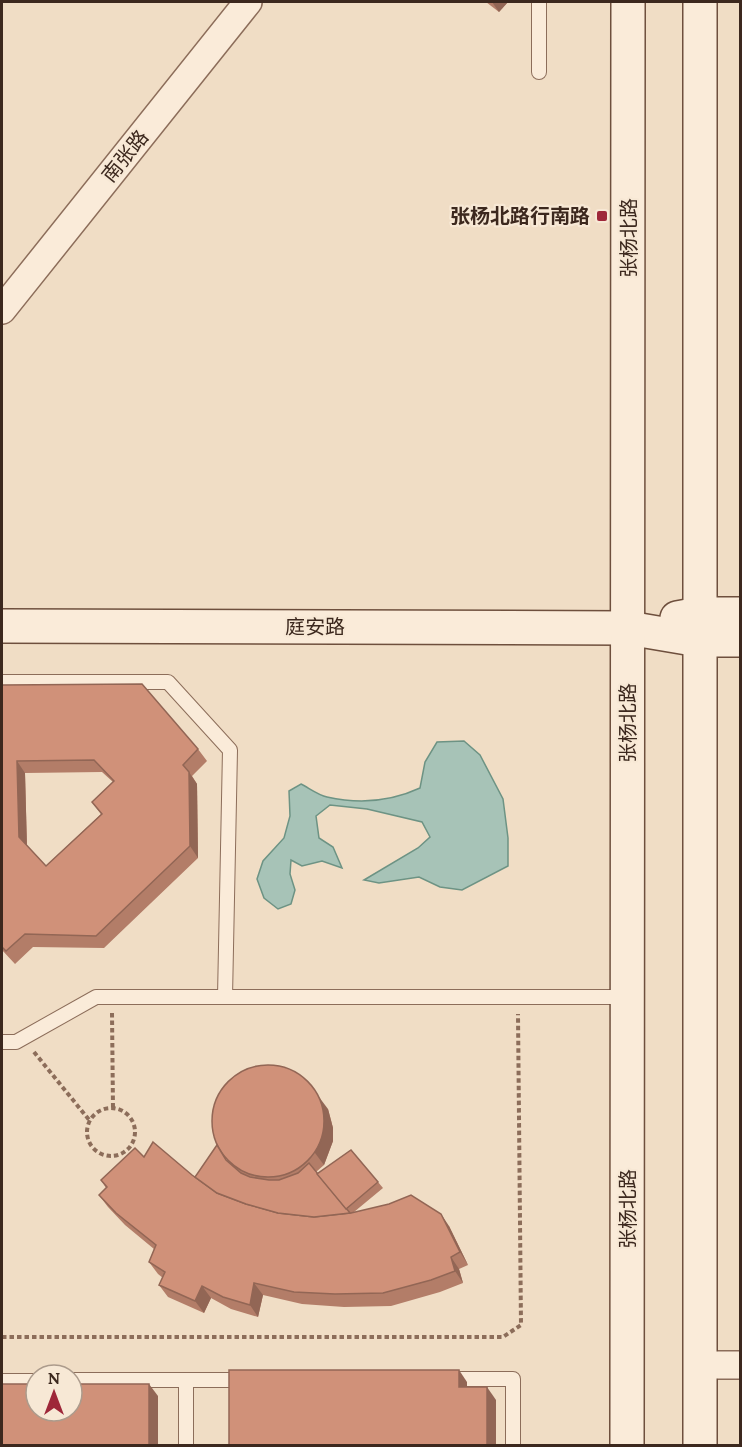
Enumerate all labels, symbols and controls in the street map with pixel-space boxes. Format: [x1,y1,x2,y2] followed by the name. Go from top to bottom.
[96,125,153,187] street label: 南张路
[616,198,641,278] street label: 张杨北路
[450,203,590,228] place label: 张杨北路行南路
[595,209,609,223] marker: 张杨北路行南路
[285,614,345,639] street label: 庭安路
[615,683,640,763] street label: 张杨北路
[615,1169,640,1249] street label: 张杨北路
[24,1363,84,1423] north arrow
[48,1368,60,1388] text: N

